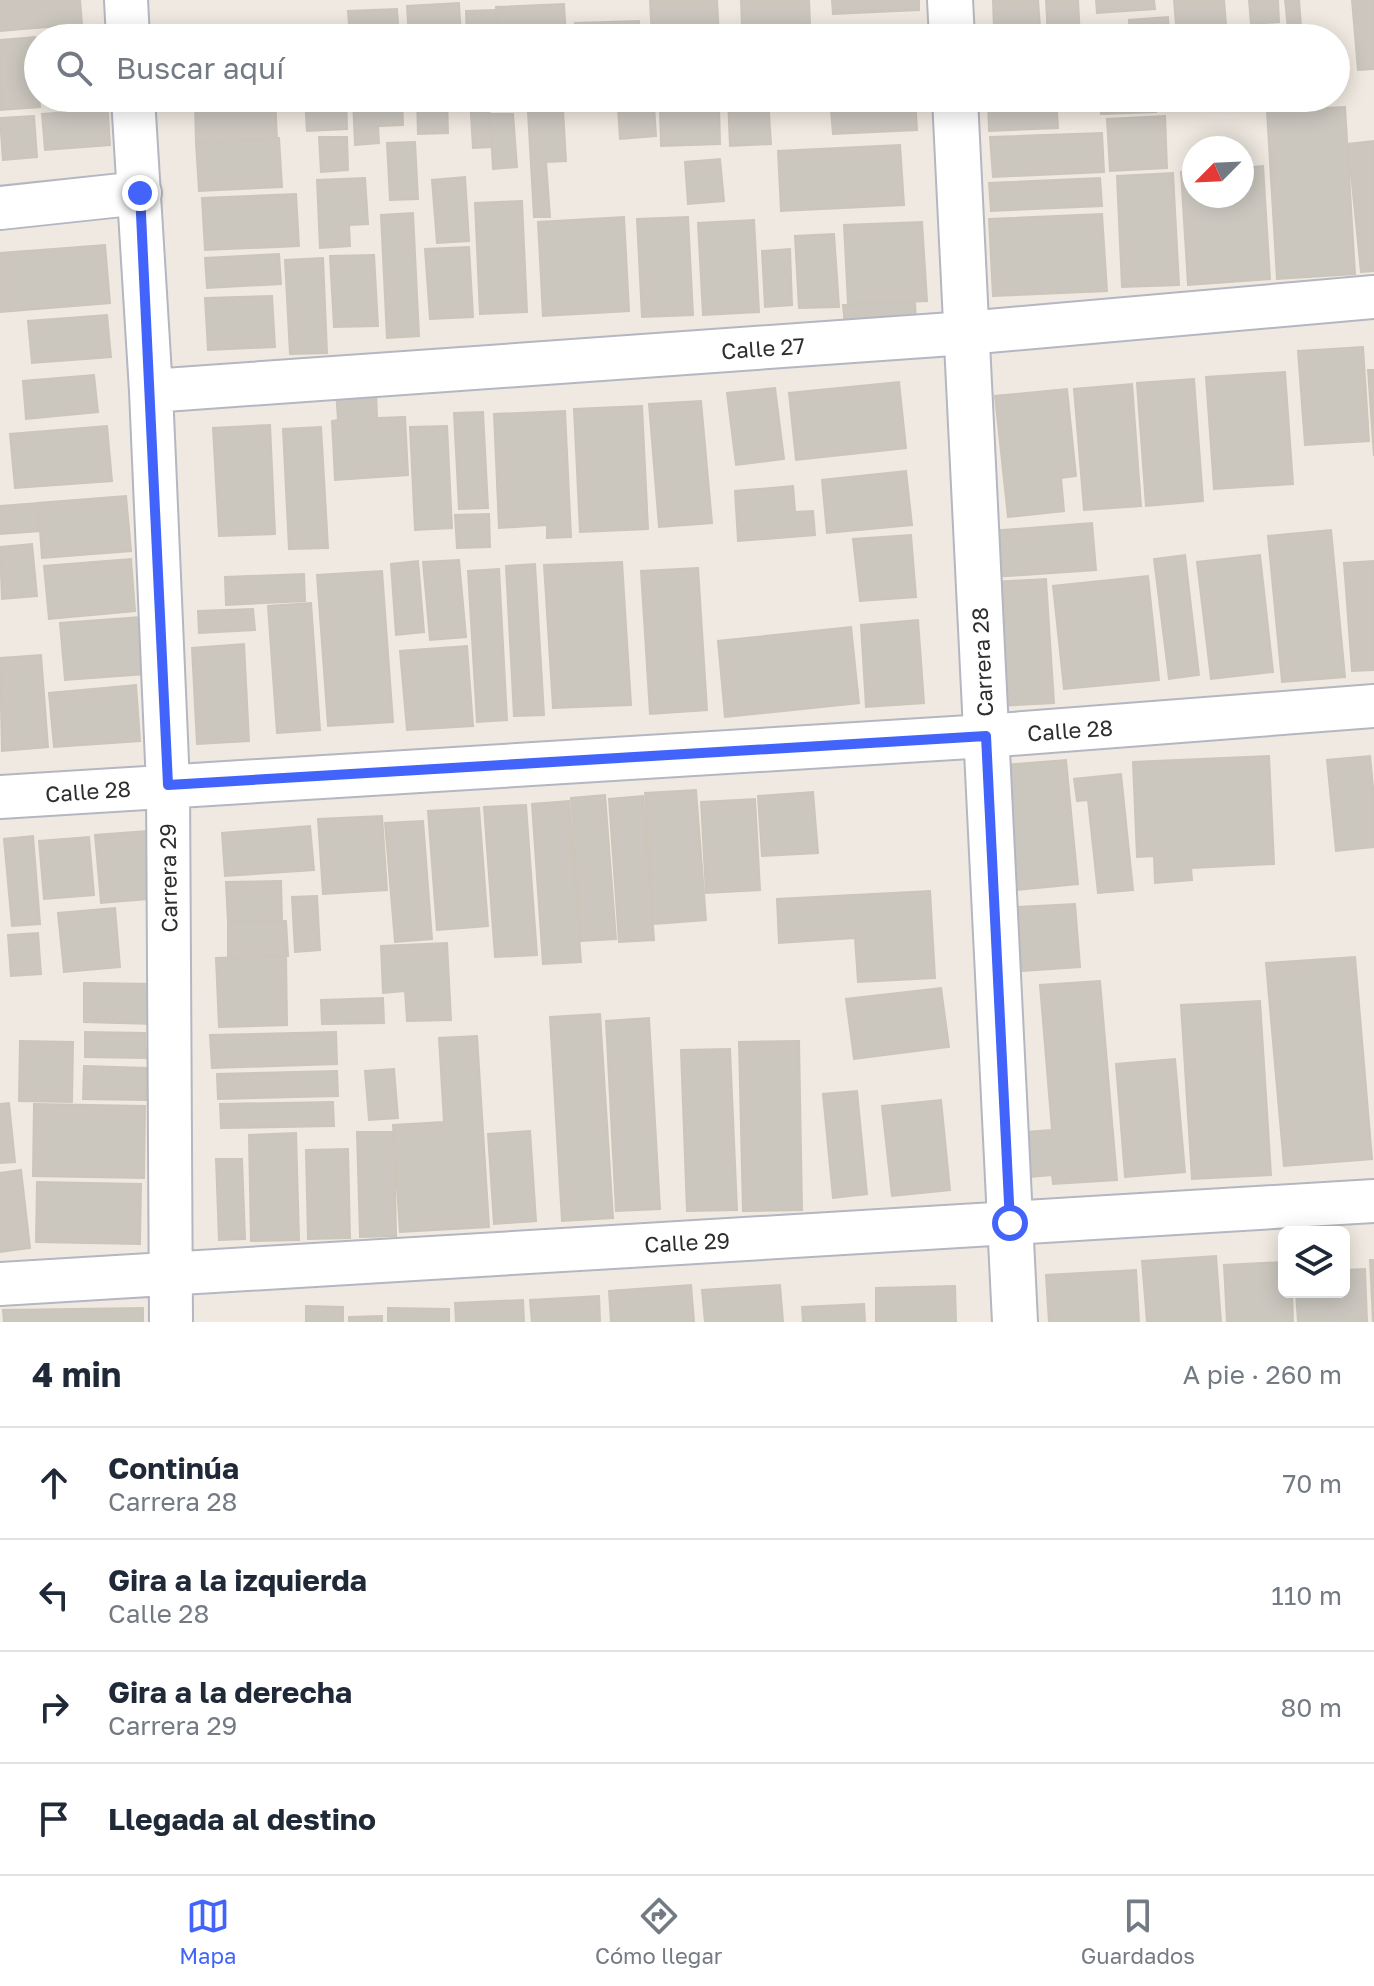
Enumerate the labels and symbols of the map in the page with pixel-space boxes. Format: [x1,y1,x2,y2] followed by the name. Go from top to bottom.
[1182,136,1254,208] north arrow
[122,175,158,211] route end
[720,332,806,364] street label: Calle 27
[966,607,998,717] street label: Carrera 28
[1026,714,1114,746] street label: Calle 28
[44,775,132,807] street label: Calle 28
[154,823,182,933] street label: Carrera 29
[992,1205,1028,1241] route start
[644,1226,730,1258] street label: Calle 29

